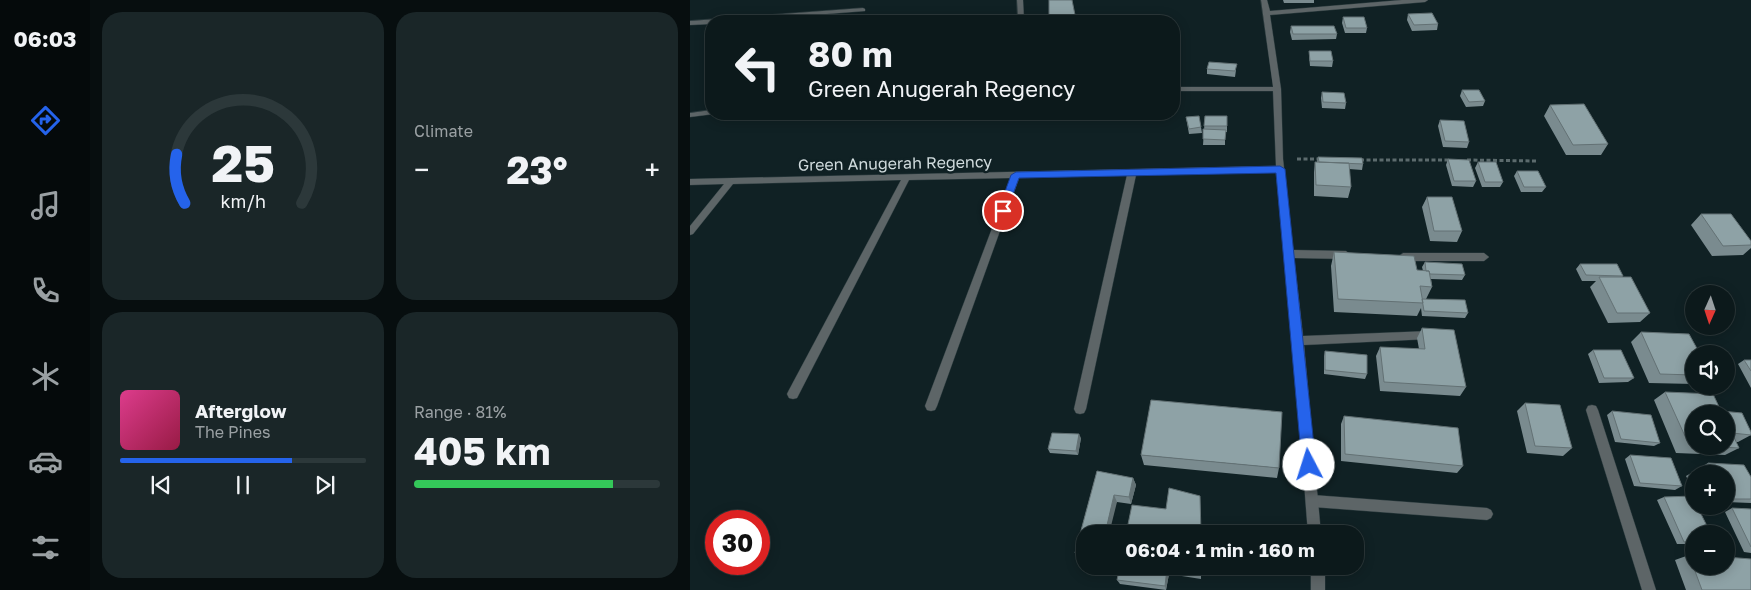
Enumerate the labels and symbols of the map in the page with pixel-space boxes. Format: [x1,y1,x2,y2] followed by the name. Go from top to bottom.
[798,151,992,175] street label: Green Anugerah Regency
[982,190,1024,232] pin
[1685,285,1735,335] north arrow
[1282,438,1334,490] position arrow
[705,510,770,575] speed limit sign: 30

